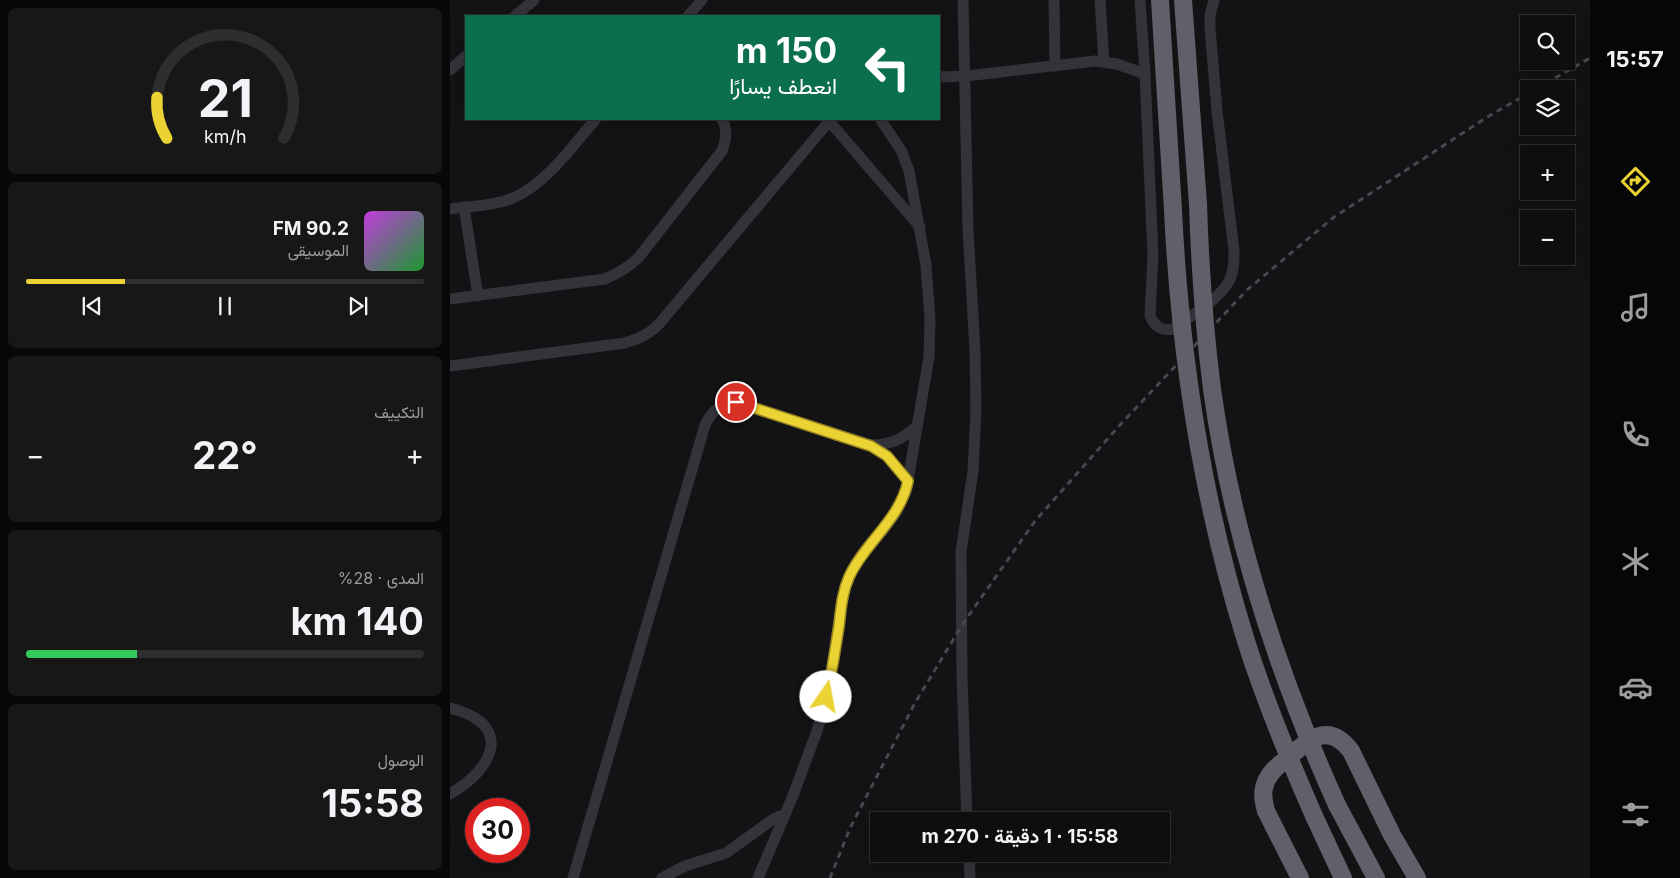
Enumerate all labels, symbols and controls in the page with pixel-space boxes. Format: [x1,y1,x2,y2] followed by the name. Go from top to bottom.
[1520,15,1575,265] map controls
[1520,15,1575,70] button: search
[736,29,837,71] text: 150 m
[855,35,920,100] icon: left
[1606,46,1664,72] text: 15:57
[197,67,253,130] text: 21
[729,73,837,99] text: انعطف يسارًا
[1520,80,1575,135] button: layers
[204,126,246,147] text: km/h
[1520,145,1575,200] button: +
[1618,164,1653,199] icon: directions
[1520,210,1575,265] button: −
[273,217,349,240] text: 90.2 FM
[288,240,349,260] text: الموسيقى
[1618,290,1653,325] icon: music
[78,292,106,320] icon: previous
[211,292,239,320] icon: pause
[344,292,372,320] icon: next
[715,381,757,423] pin
[722,388,750,416] icon: arrive
[374,402,424,422] text: التكييف
[1618,417,1653,452] icon: phone
[192,432,258,478] text: 22°
[26,438,45,472] text: −
[405,438,424,472] text: +
[1618,544,1653,579] icon: climate
[338,568,424,588] text: المدى · 28%
[291,598,424,644] text: 140 km
[799,670,851,722] position arrow
[1618,670,1653,705] icon: car
[378,750,424,770] text: الوصول
[322,780,424,826] text: 15:58
[1618,797,1653,832] icon: filters
[465,798,530,863] speed limit sign: 30
[922,825,1118,848] text: 15:58 · 1 دقيقة · 270 m

